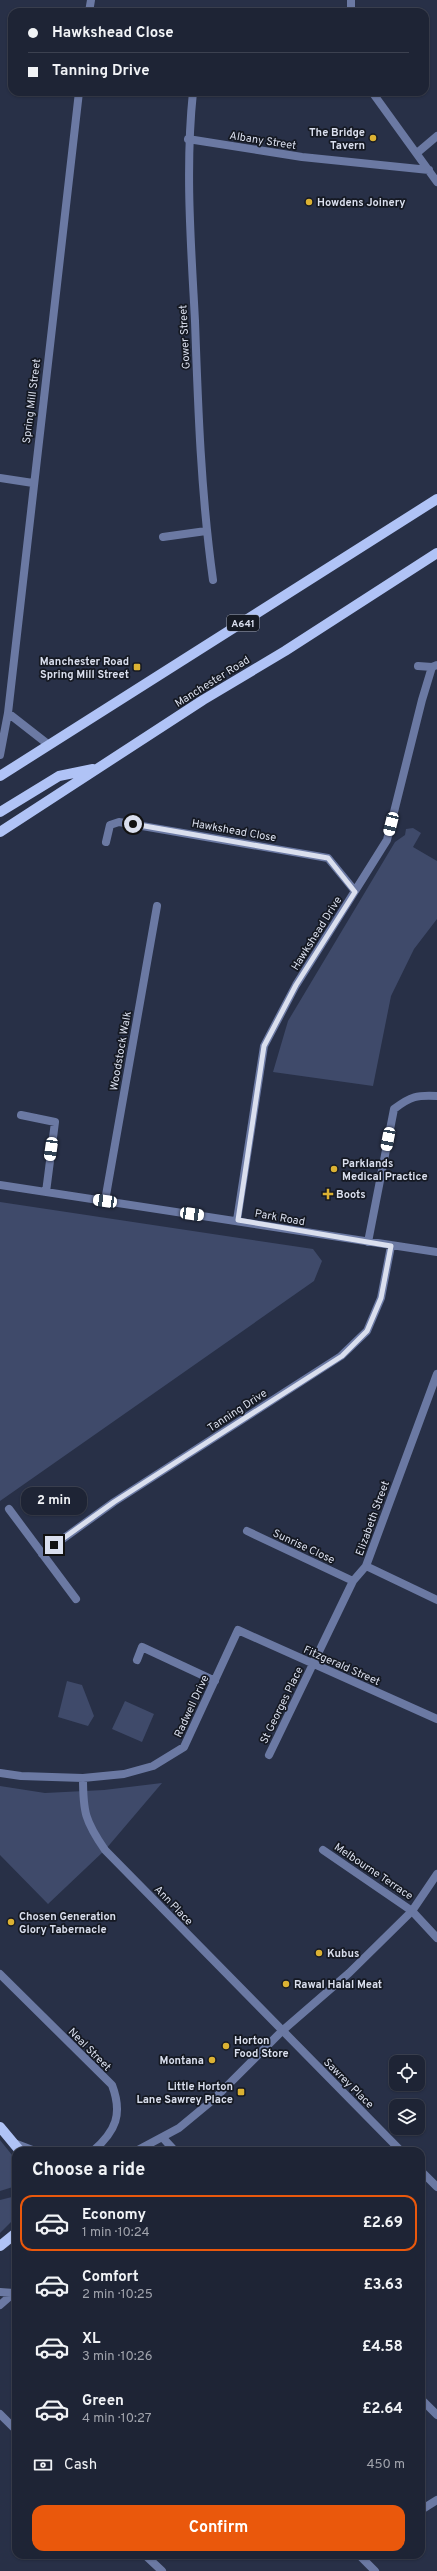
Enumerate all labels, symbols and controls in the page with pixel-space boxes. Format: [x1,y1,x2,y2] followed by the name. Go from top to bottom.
[52,24,174,43] text: Hawkshead Close
[52,62,150,81] text: Tanning Drive
[309,126,365,153] place label: The Bridge Tavern
[228,129,297,153] street label: Albany Street
[368,133,378,143] marker: The Bridge Tavern
[317,196,406,210] place label: Howdens Joinery
[304,197,314,207] marker: Howdens Joinery
[176,304,194,370] street label: Gower Street
[20,358,44,444] street label: Spring Mill Street
[227,615,259,631] road number: A641
[172,653,253,711] street label: Manchester Road
[40,655,129,682] place label: Manchester Road Spring Mill Street
[132,662,142,672] marker: Manchester Road Spring Mill Street
[382,811,400,837] car
[124,815,142,833] route start
[190,817,277,845] street label: Hawkshead Close
[288,894,345,973] street label: Hawkshead Drive
[107,1010,135,1092] street label: Woodstock Walk
[380,1126,396,1152] car
[43,1136,59,1162] car
[342,1157,428,1184] place label: Parklands Medical Practice
[329,1164,339,1174] marker: Parklands Medical Practice
[336,1188,366,1202] place label: Boots
[323,1189,333,1199] marker: Boots
[92,1193,118,1209] car
[179,1206,205,1222] car
[254,1207,306,1229] street label: Park Road
[205,1386,270,1435] street label: Tanning Drive
[353,1479,393,1558] street label: Elizabeth Street
[21,1487,87,1515] callout: 2 min
[37,1493,71,1509] text: 2 min
[270,1526,337,1567] street label: Sunrise Close
[45,1536,63,1554] route end
[301,1643,382,1689] street label: Fitzgerald Street
[257,1665,307,1746] street label: St Georges Place
[171,1673,213,1740] street label: Radwell Drive
[331,1840,416,1903] street label: Melbourne Terrace
[151,1883,196,1929] street label: Ann Place
[19,1910,116,1937] place label: Chosen Generation Glory Tabernacle
[6,1917,16,1927] marker: Chosen Generation Glory Tabernacle
[327,1947,359,1961] place label: Kubus
[314,1948,324,1958] marker: Kubus
[294,1978,382,1992] place label: Rawal Halal Meat
[281,1979,291,1989] marker: Rawal Halal Meat
[65,2025,114,2074] street label: Neal Street
[234,2034,289,2061] place label: Horton Food Store
[221,2041,231,2051] marker: Horton Food Store
[160,2054,204,2068] place label: Montana
[207,2055,217,2065] marker: Montana
[389,2055,425,2135] map controls
[389,2055,425,2091] button: locate
[320,2056,376,2112] street label: Sawrey Place
[136,2080,233,2107] place label: Little Horton Lane Sawrey Place
[236,2087,246,2097] marker: Little Horton Lane Sawrey Place
[389,2099,425,2135] button: layers
[32,2159,145,2182] text: Choose a ride
[34,2205,70,2241] icon: car
[82,2206,146,2225] text: Economy
[363,2214,403,2233] text: £2.69
[82,2225,150,2241] text: 1 min · 10:24
[34,2267,70,2303] icon: car
[82,2268,139,2287] text: Comfort
[363,2276,403,2295] text: £3.63
[82,2287,153,2303] text: 2 min · 10:25
[34,2329,70,2365] icon: car
[82,2330,100,2349] text: XL
[362,2338,403,2357] text: £4.58
[82,2349,152,2365] text: 3 min · 10:26
[34,2391,70,2427] icon: car
[82,2392,124,2411] text: Green
[362,2400,403,2419] text: £2.64
[82,2411,152,2427] text: 4 min · 10:27
[32,2454,54,2476] icon: cash
[64,2456,97,2475] text: Cash
[366,2457,405,2473] text: 450 m
[32,2505,405,2551] button: Confirm

